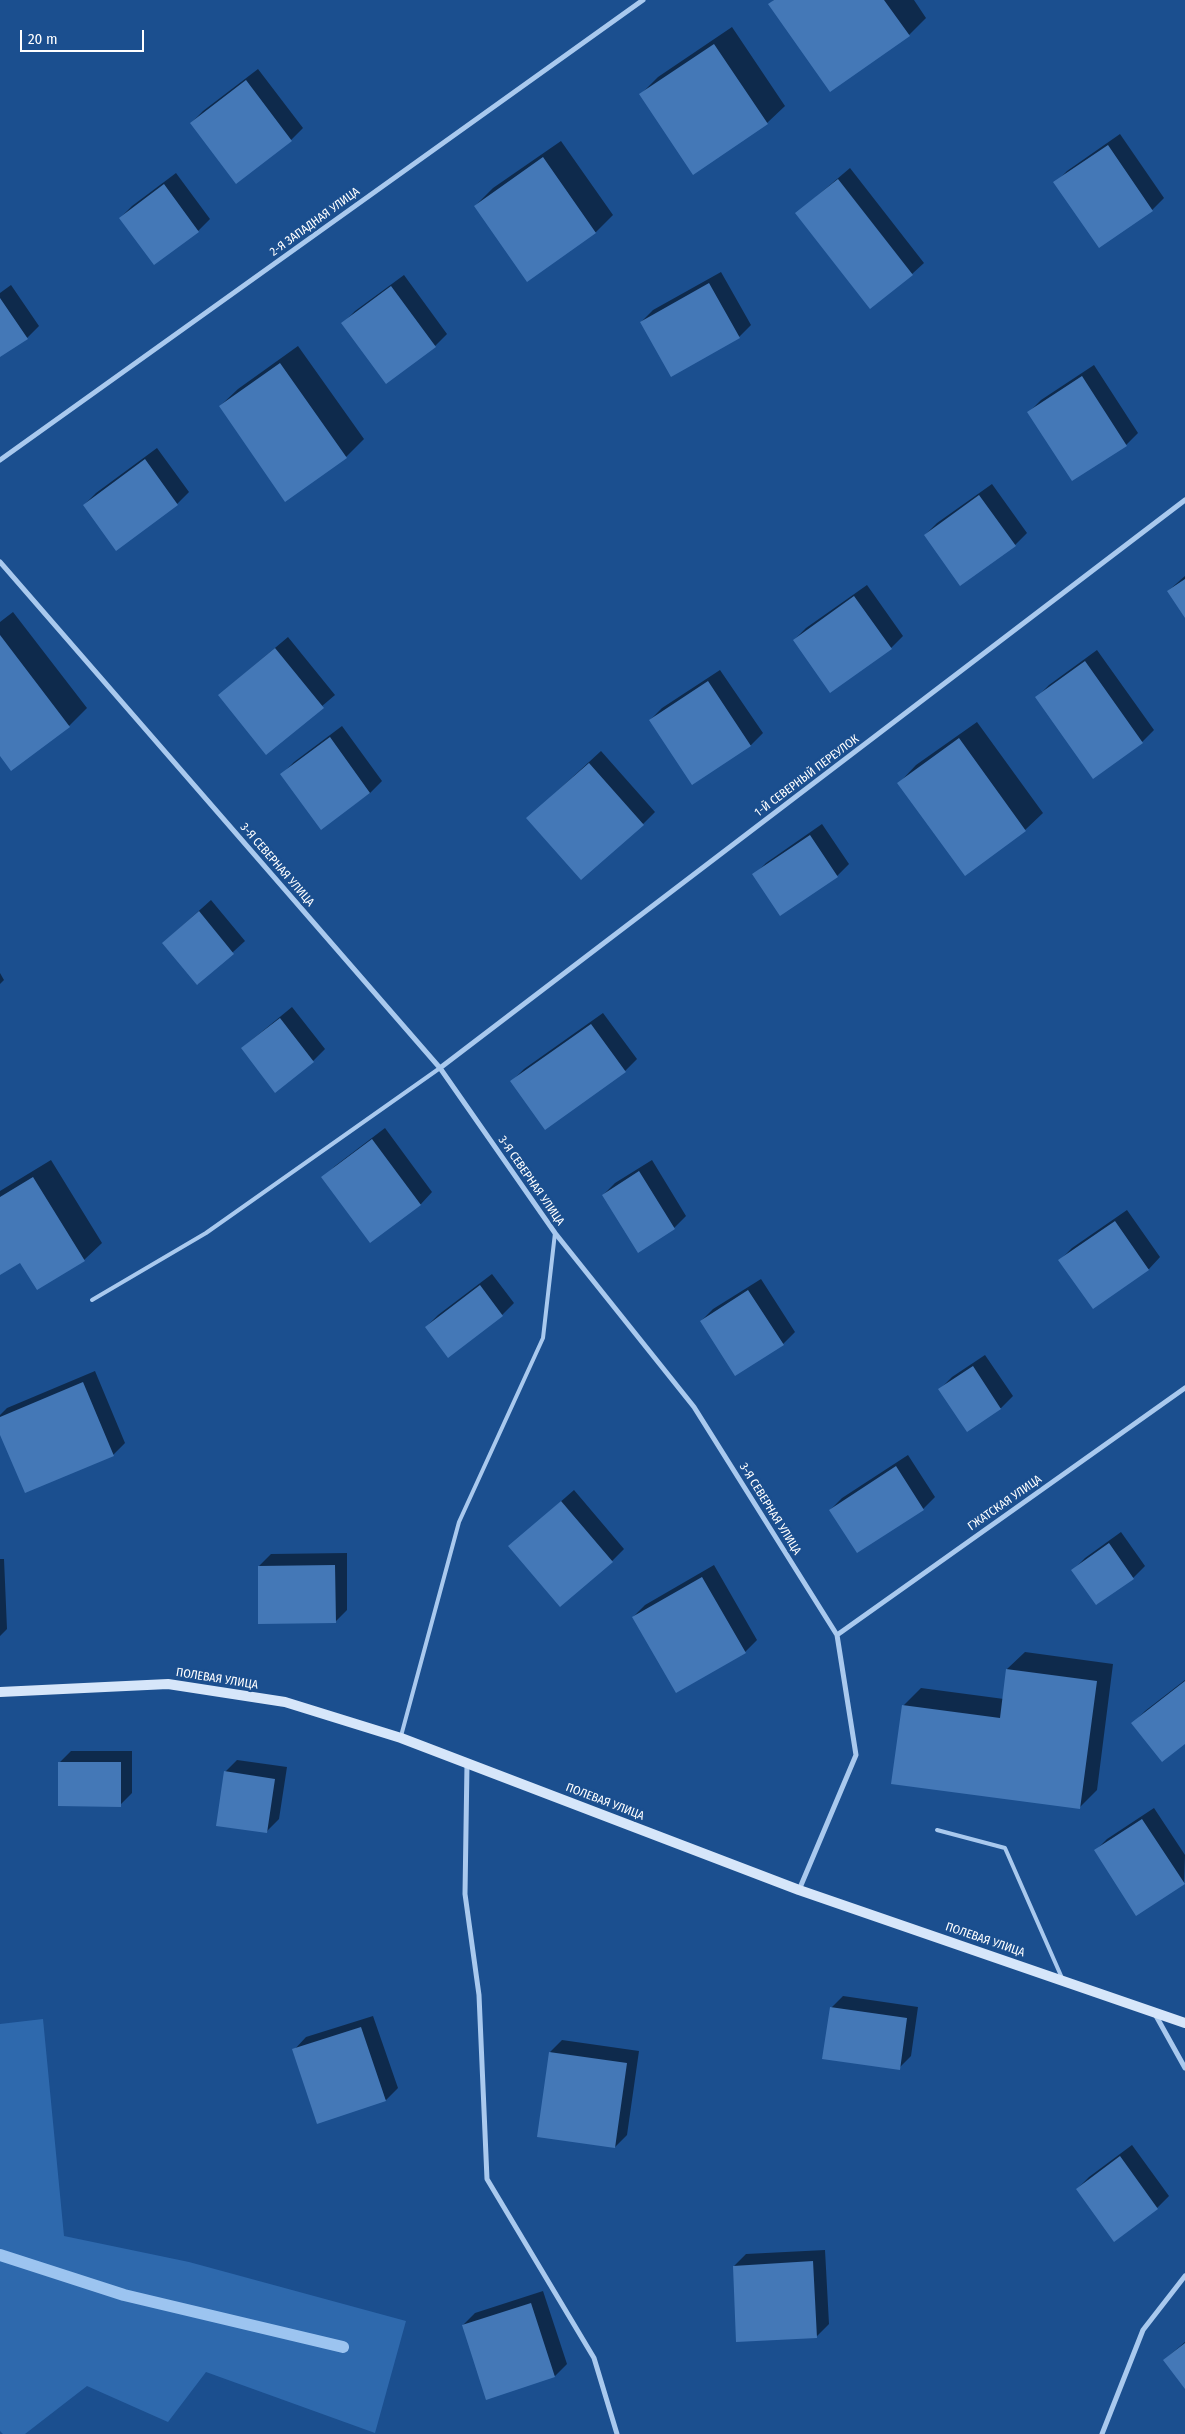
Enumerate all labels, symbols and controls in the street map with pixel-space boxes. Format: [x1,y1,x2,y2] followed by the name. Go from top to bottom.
[22,20,146,52] scale bar
[28,30,58,48] text: 20 m
[267,185,363,259] street label: 2-Я ЗАПАДНАЯ УЛИЦА
[752,732,862,820] street label: 1-Й СЕВЕРНЫЙ ПЕРЕУЛОК
[237,820,317,910] street label: 3-Я СЕВЕРНАЯ УЛИЦА
[495,1134,567,1228] street label: 3-Я СЕВЕРНАЯ УЛИЦА
[736,1460,804,1558] street label: 3-Я СЕВЕРНАЯ УЛИЦА
[965,1472,1045,1534] street label: ГЖАТСКАЯ УЛИЦА
[175,1665,259,1693] street label: ПОЛЕВАЯ УЛИЦА
[564,1780,646,1824] street label: ПОЛЕВАЯ УЛИЦА
[943,1920,1027,1960] street label: ПОЛЕВАЯ УЛИЦА

